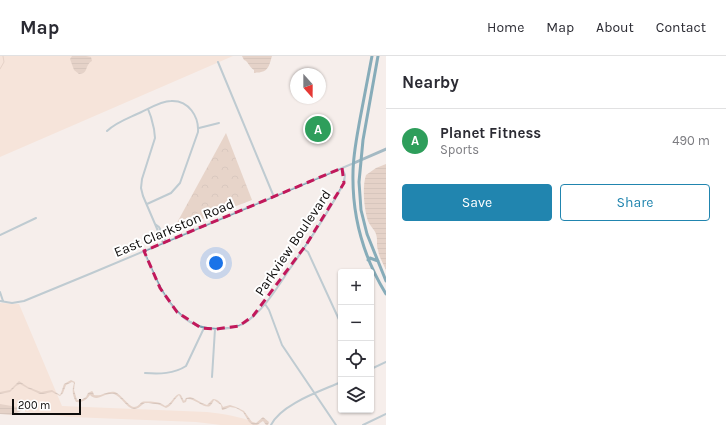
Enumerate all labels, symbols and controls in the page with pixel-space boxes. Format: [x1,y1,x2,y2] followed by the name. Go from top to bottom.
[20,17,59,39] text: Map
[487,19,524,36] text: Home
[546,19,574,36] text: Map
[596,19,634,36] text: About
[656,19,706,36] text: Contact
[290,68,326,104] north arrow
[402,72,459,92] text: Nearby
[305,114,331,144] pin: A
[440,124,541,142] text: Planet Fitness
[411,133,419,148] text: A
[672,133,710,148] text: 490 m
[440,142,479,157] text: Sports
[402,184,552,221] button: Save
[560,184,710,221] button: Share
[251,187,335,299] street label: Parkview Boulevard
[111,195,237,261] street label: East Clarkston Road
[206,253,226,273] your location
[338,269,374,413] map controls
[338,269,374,305] button: +
[338,305,374,341] button: −
[338,341,374,377] button: locate
[338,377,374,413] button: layers
[12,397,81,416] scale bar
[18,399,50,412] text: 200 m

